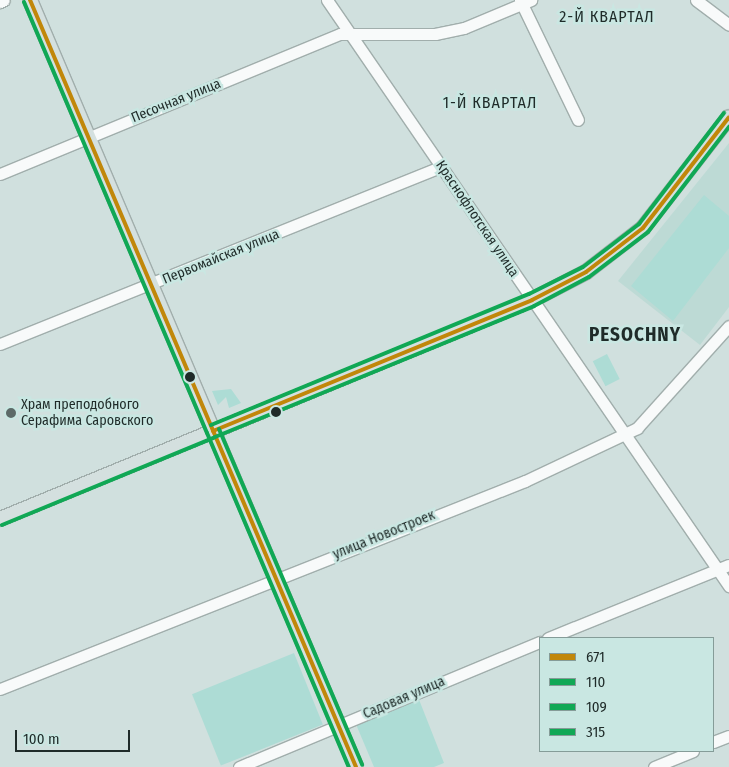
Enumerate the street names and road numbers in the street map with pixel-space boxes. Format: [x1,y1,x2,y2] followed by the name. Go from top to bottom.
[129,75,223,127] street label: Песочная улица
[432,158,522,280] street label: Краснофлотская улица
[160,226,282,288] street label: Первомайская улица
[331,507,437,563] street label: улица Новостроек
[361,673,447,723] street label: Садовая улица

